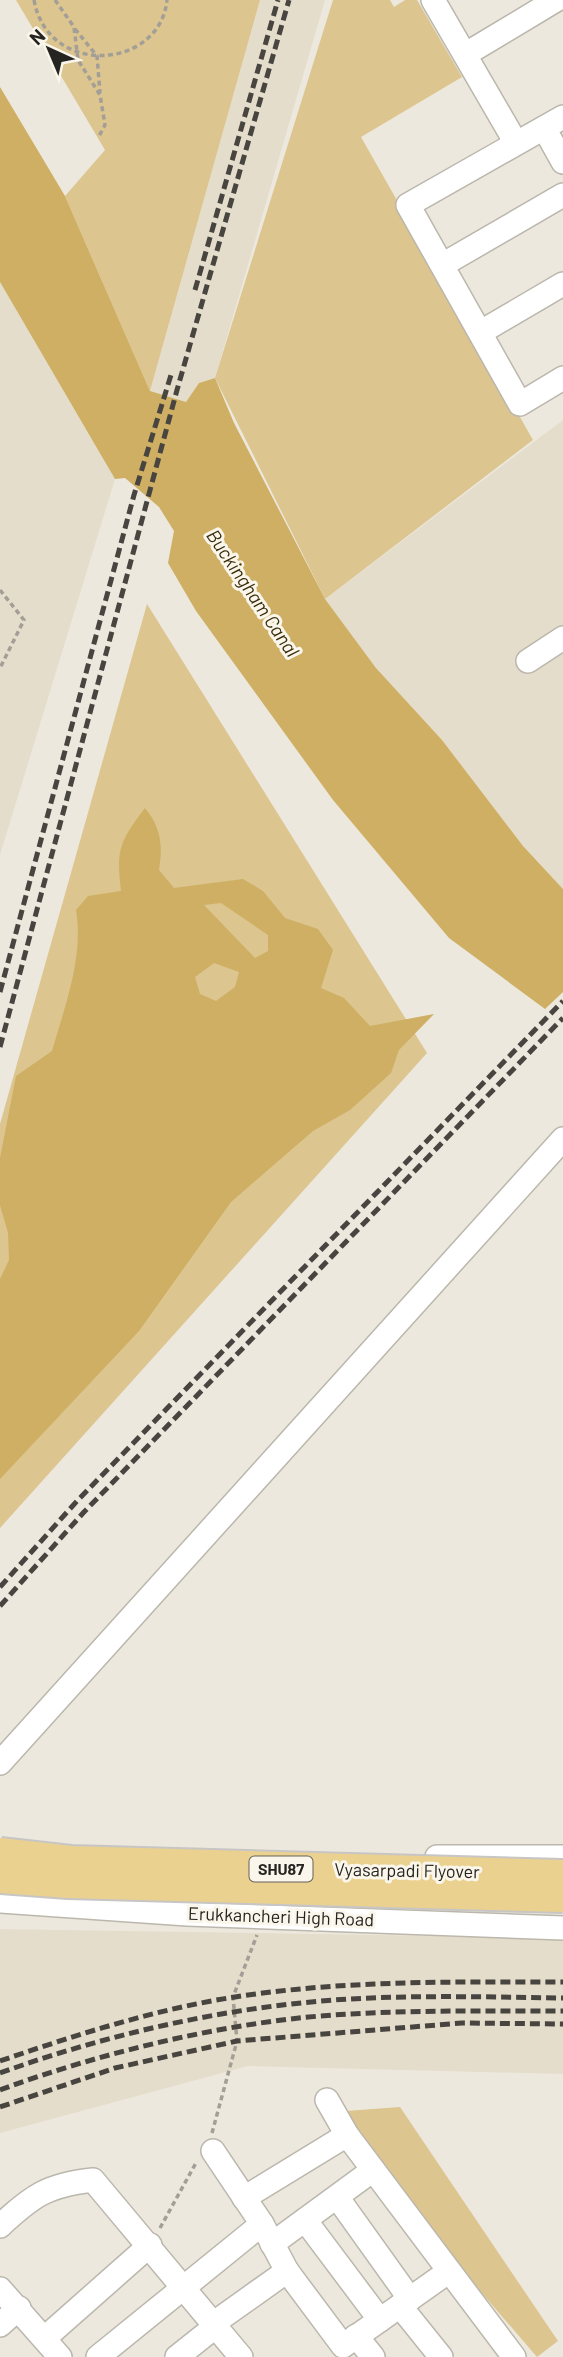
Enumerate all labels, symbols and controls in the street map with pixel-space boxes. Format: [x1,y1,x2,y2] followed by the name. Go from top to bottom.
[14,14,84,84] north arrow
[24,24,49,49] text: N
[202,525,305,661] water label: Buckingham Canal
[250,1856,312,1882] road number: SHU87
[334,1858,480,1882] street label: Vyasarpadi Flyover
[188,1902,374,1930] street label: Erukkancheri High Road

